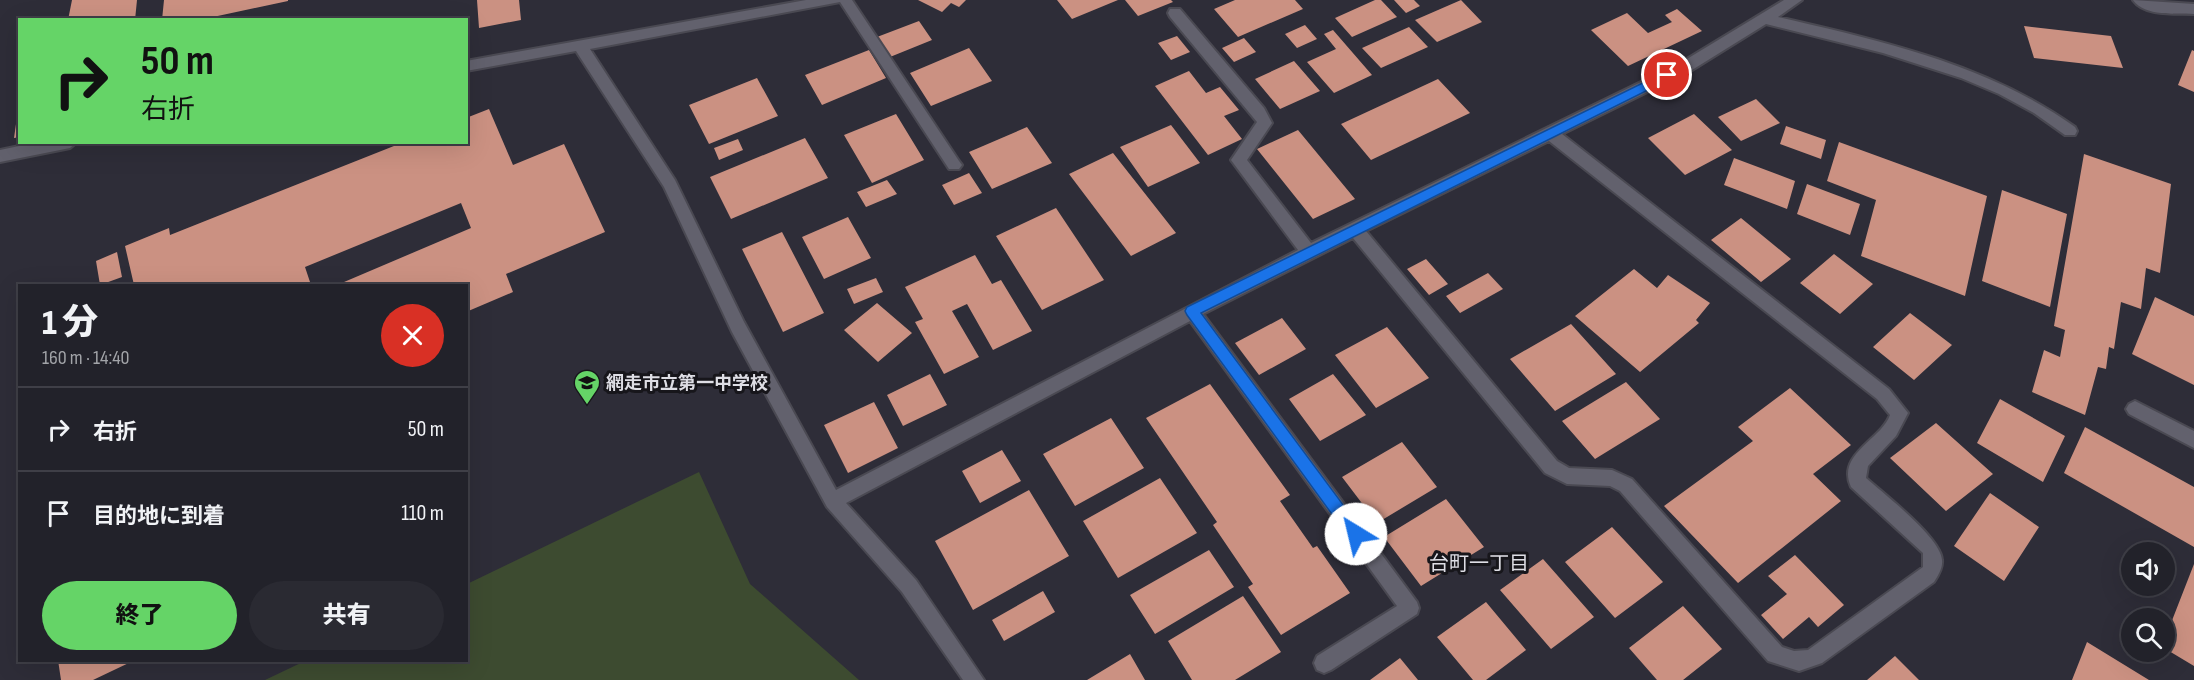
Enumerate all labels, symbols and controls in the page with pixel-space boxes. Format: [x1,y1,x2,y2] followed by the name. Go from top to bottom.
[141,36,214,87] text: 50 m
[42,42,120,120] icon: right
[1641,49,1692,100] pin
[1650,58,1683,91] icon: arrive
[141,94,195,126] text: 右折
[42,302,98,345] text: 1 分
[381,304,444,367] button: close
[42,346,129,370] text: 160 m · 14:40
[572,368,602,406] school or university icon: 網走市立第一中学校
[606,373,768,394] place label: 網走市立第一中学校
[42,413,75,446] icon: right
[408,416,444,443] text: 50 m
[93,419,137,446] text: 右折
[42,497,75,530] icon: arrive
[401,500,444,527] text: 110 m
[1324,502,1388,566] position arrow
[93,503,225,530] text: 目的地に到着
[2121,542,2175,662] map controls
[2121,542,2175,596] button: sound
[1429,552,1529,576] district label: 台町一丁目
[42,581,237,650] button: 終了
[249,581,444,650] button: 共有
[2121,608,2175,662] button: search

